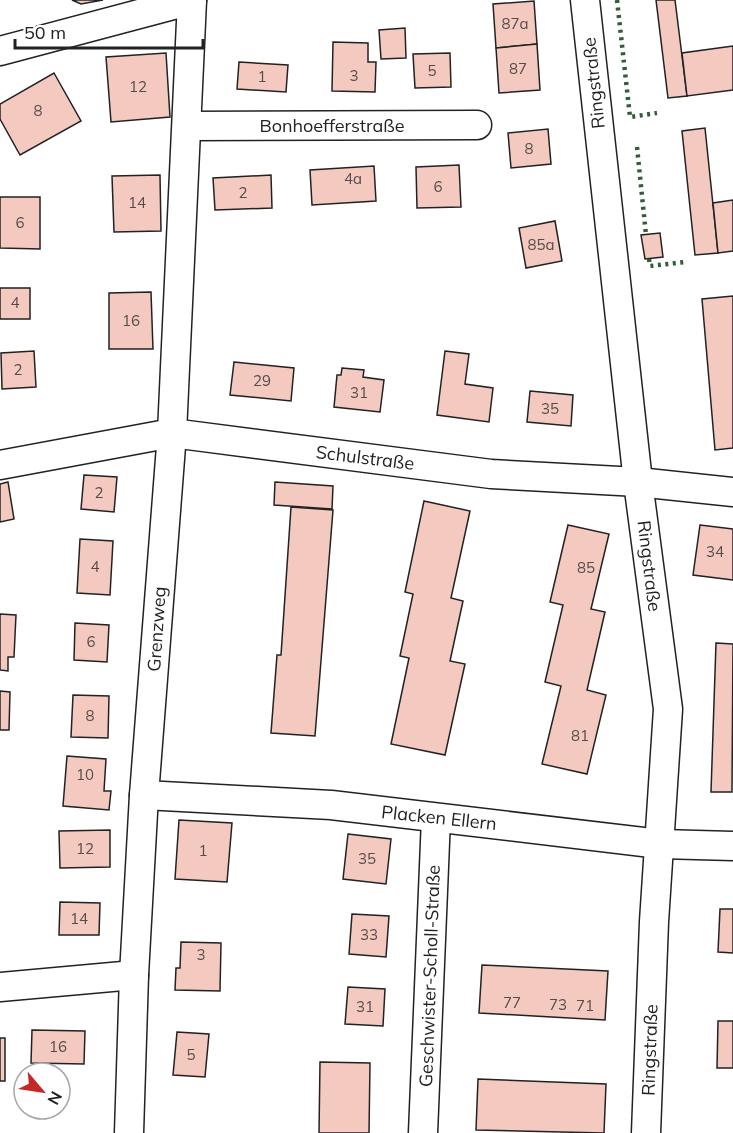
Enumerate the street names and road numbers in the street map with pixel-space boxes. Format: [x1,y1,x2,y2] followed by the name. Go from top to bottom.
[577,36,610,130] street label: Ringstraße
[259,114,405,137] street label: Bonhoefferstraße
[315,440,416,475] street label: Schulstraße
[632,519,667,613] street label: Ringstraße
[142,586,171,672] street label: Grenzweg
[380,800,498,835] street label: Placken Ellern
[414,865,445,1087] street label: Geschwister-Scholl-Straße
[636,1004,663,1096] street label: Ringstraße

